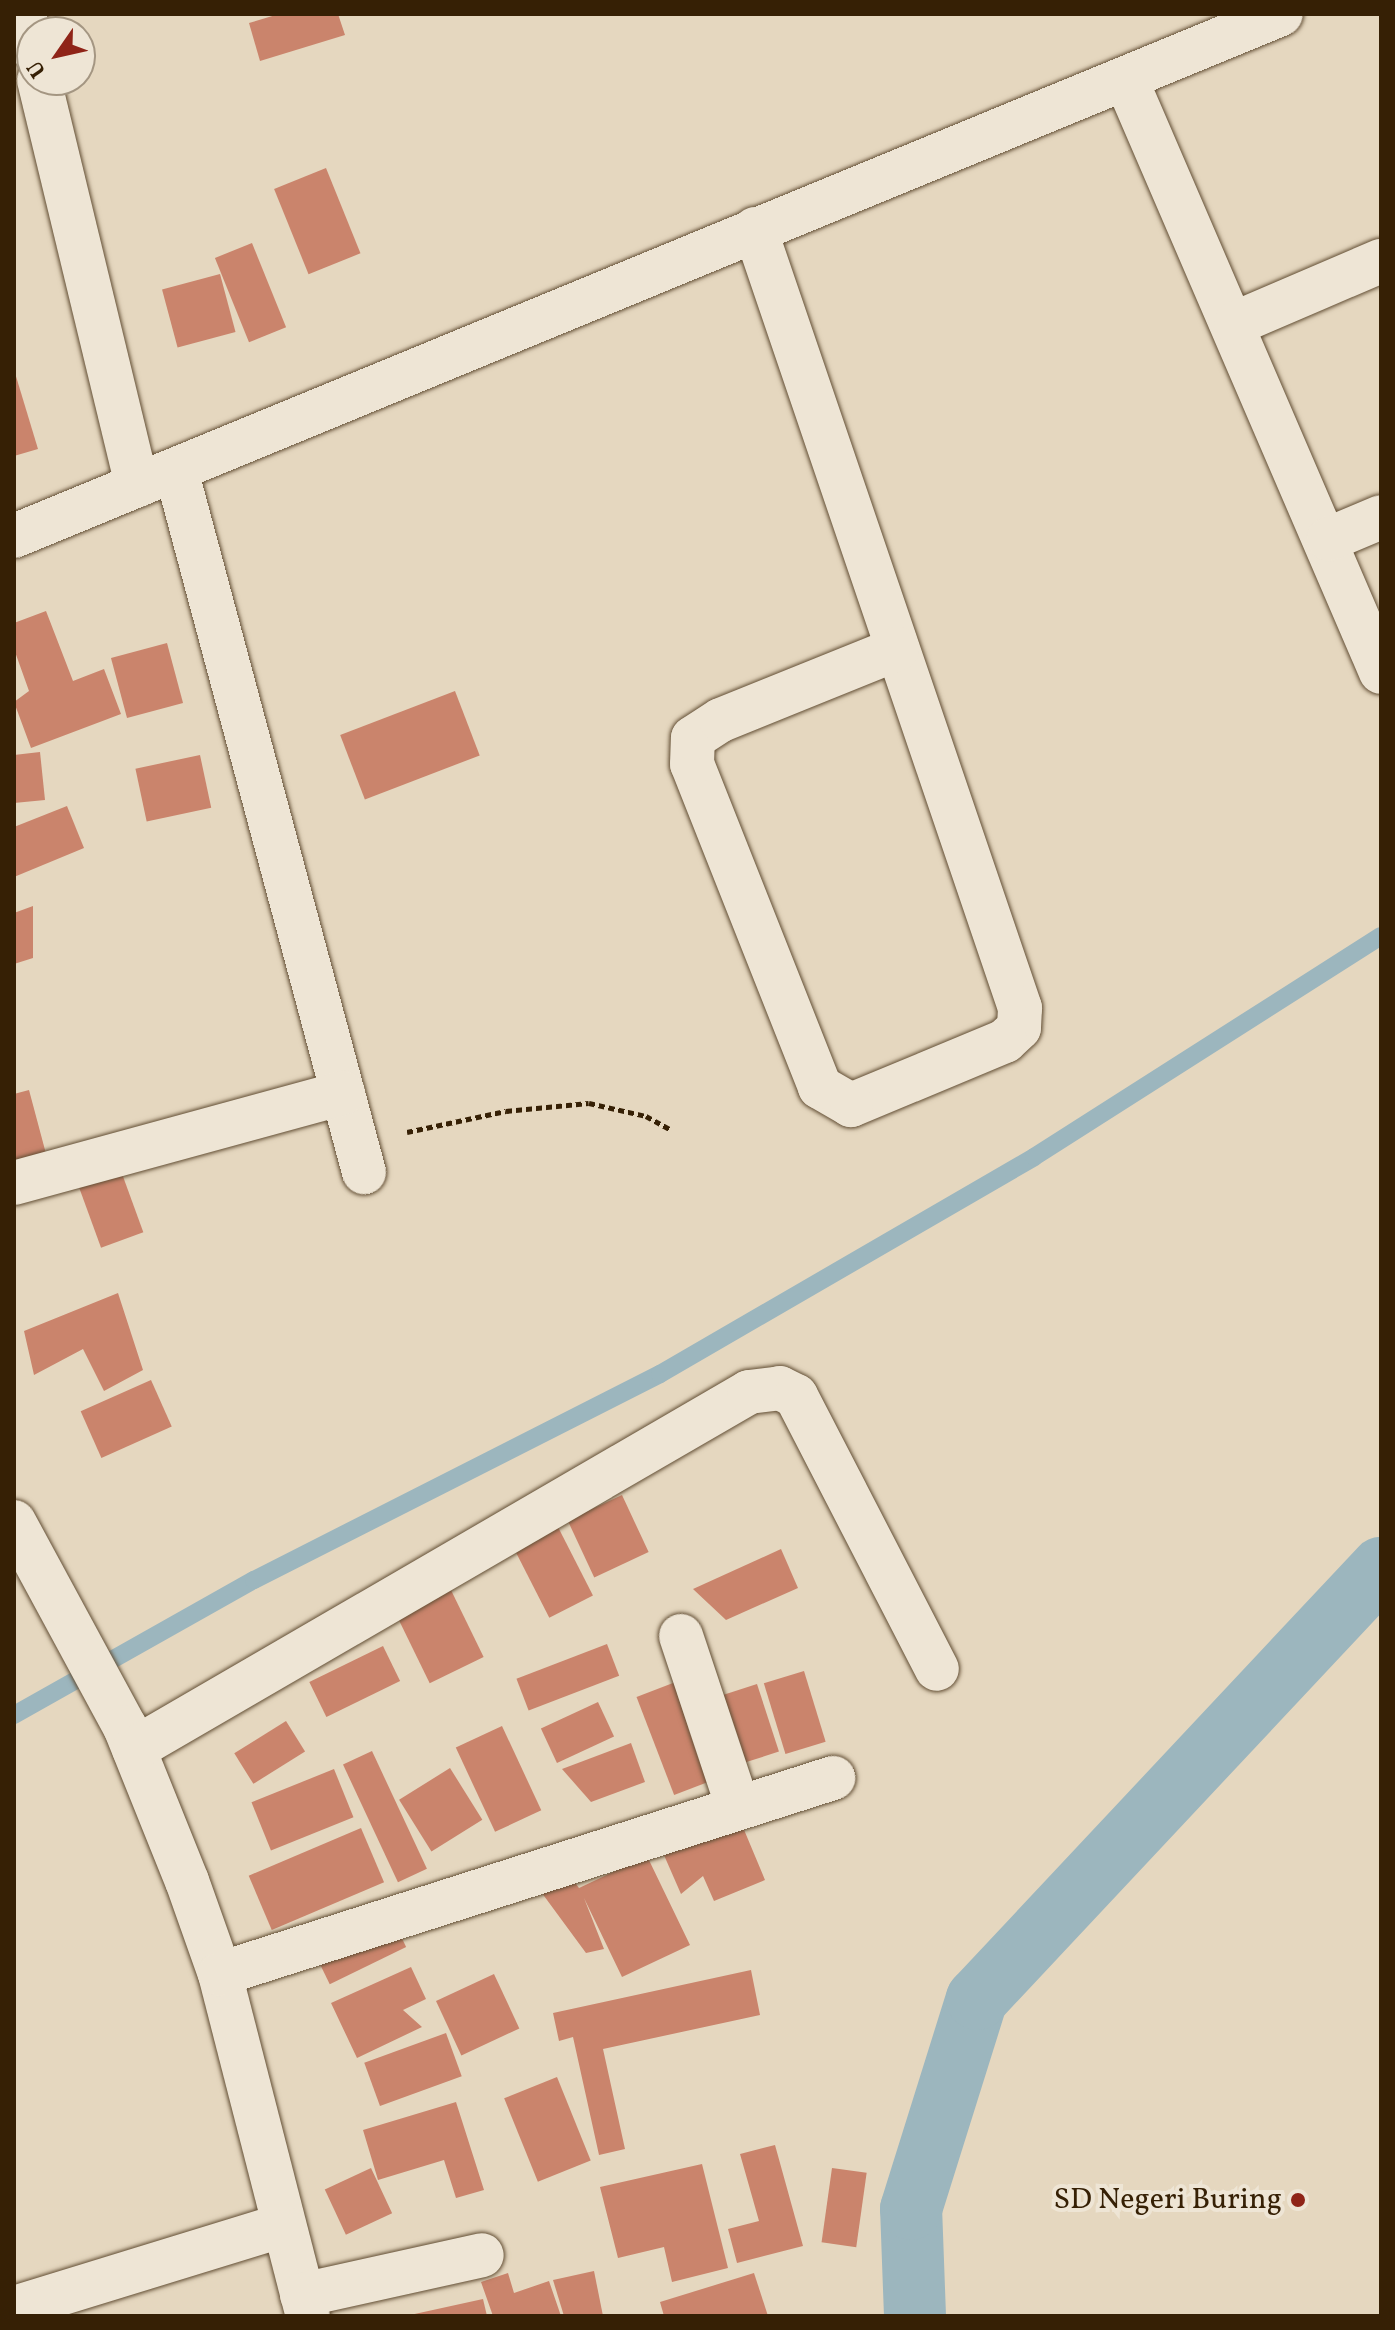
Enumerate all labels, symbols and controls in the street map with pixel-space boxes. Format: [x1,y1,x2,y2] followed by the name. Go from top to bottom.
[16,16,96,96] north arrow
[20,54,54,84] text: U
[1053,2182,1282,2218] place label: SD Negeri Buring
[1289,2191,1307,2209] marker: SD Negeri Buring

